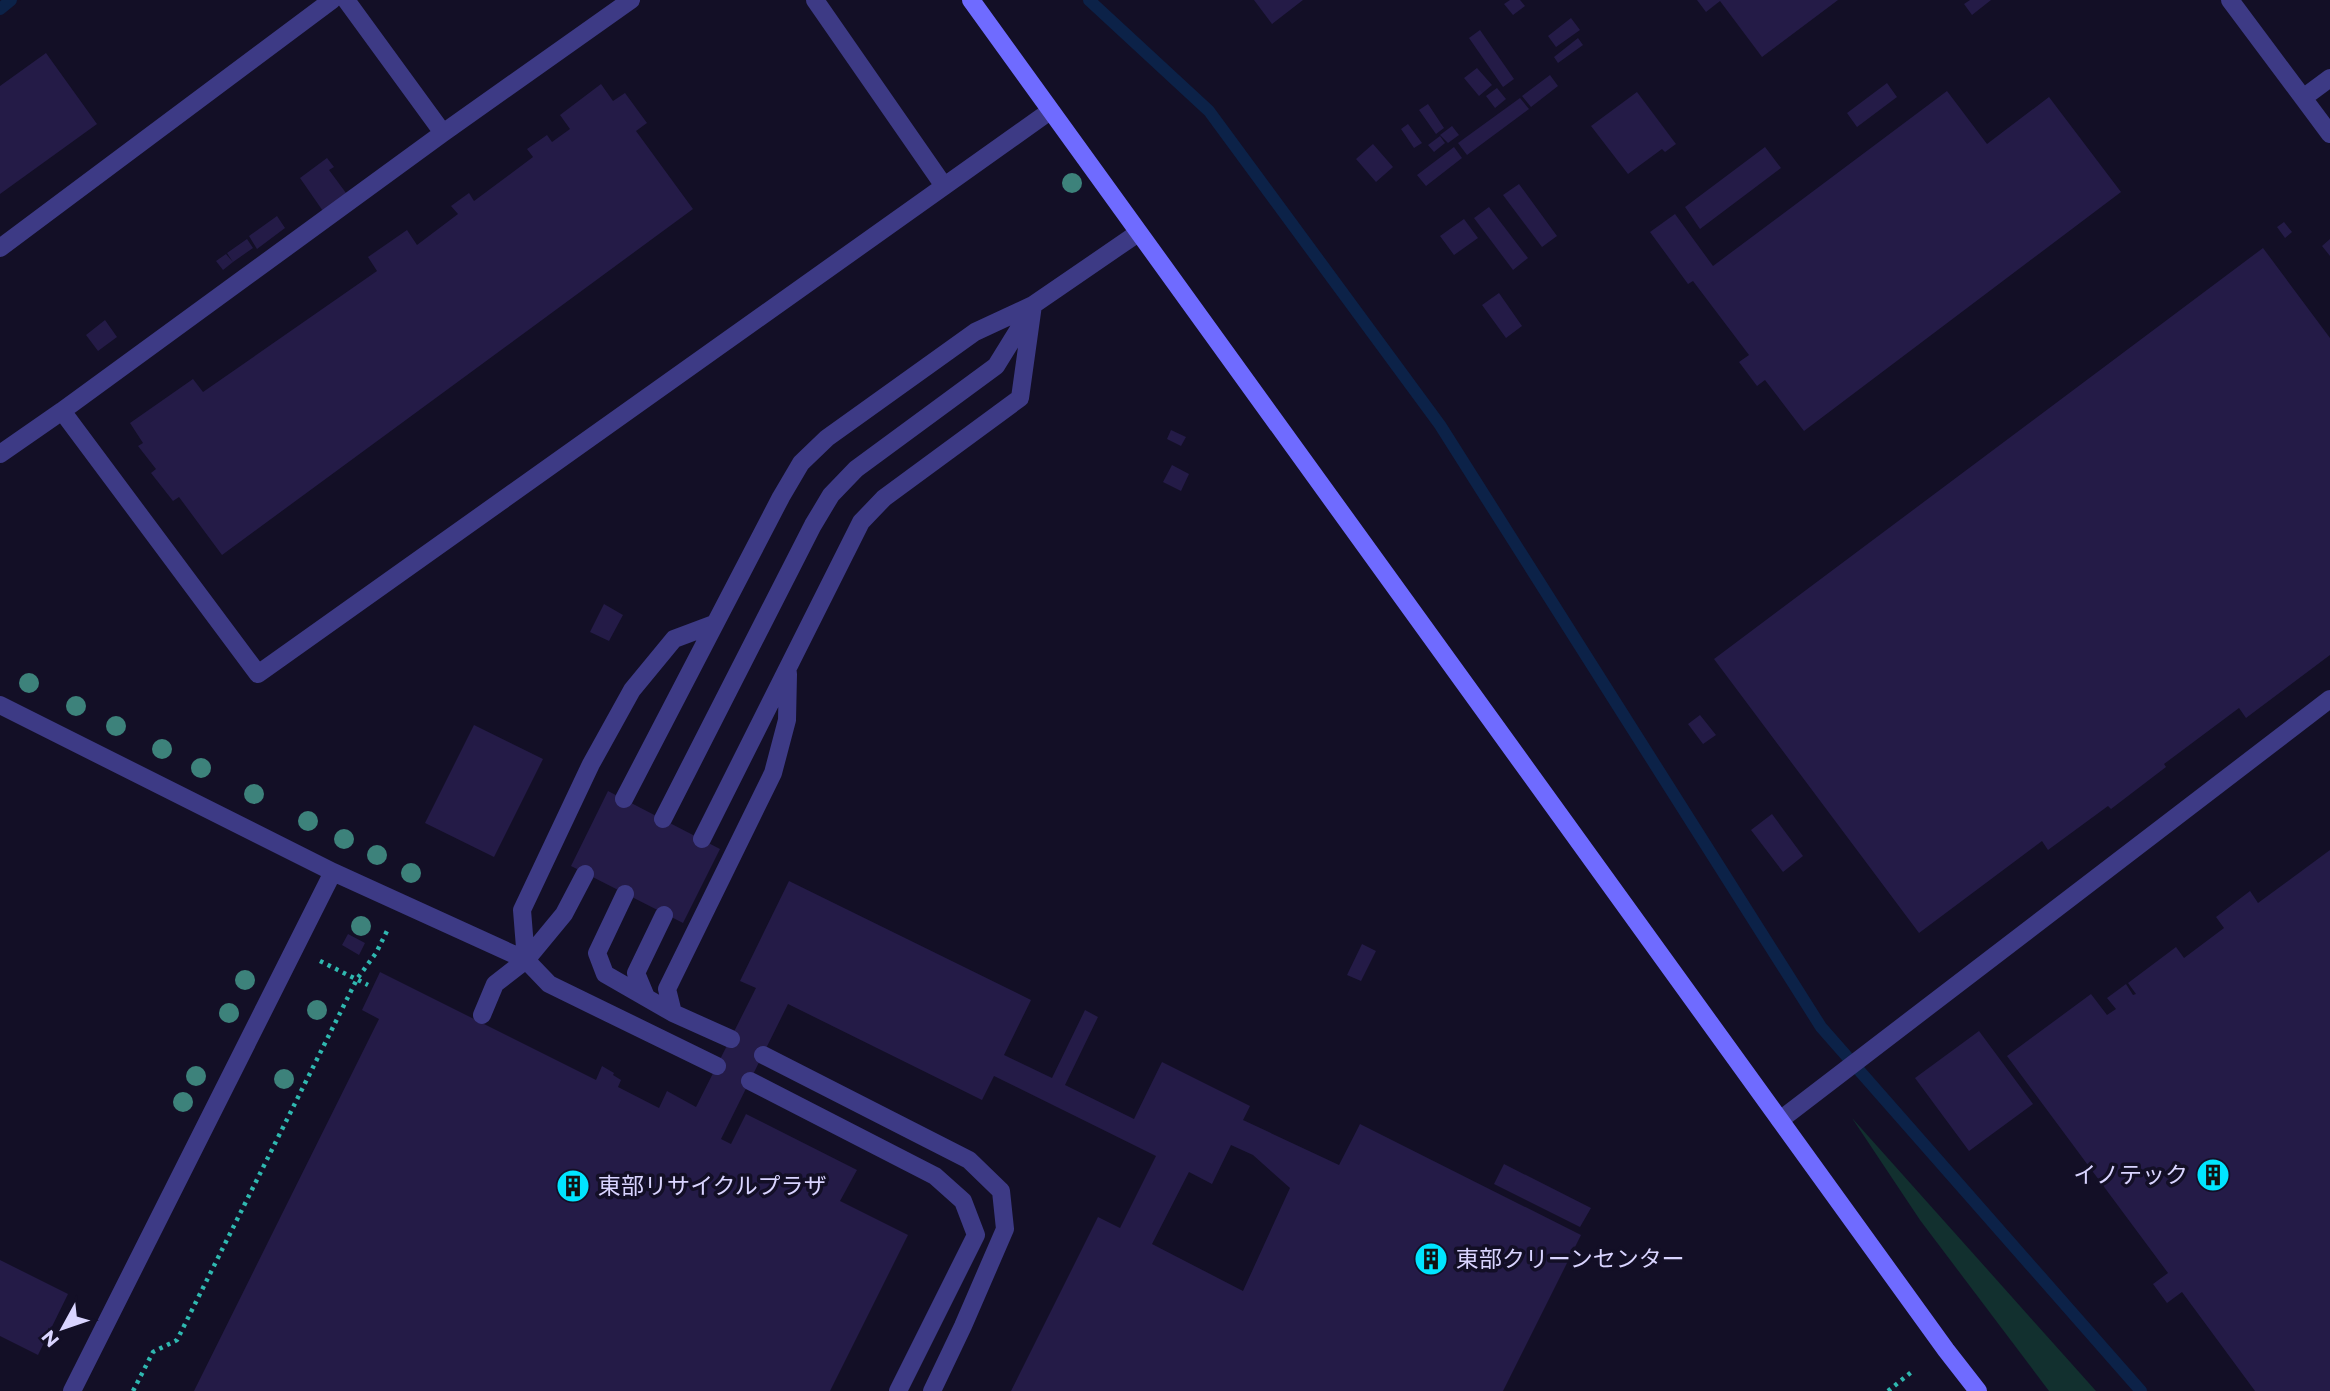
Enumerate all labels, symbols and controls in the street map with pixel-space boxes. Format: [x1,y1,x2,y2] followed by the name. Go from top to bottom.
[2194,1156,2232,1194] building icon: イノテック
[2073,1161,2188,1189] place label: イノテック
[554,1167,592,1205] building icon: 東部リサイクルプラザ
[598,1172,827,1200] place label: 東部リサイクルプラザ
[1412,1240,1450,1278] building icon: 東部クリーンセンター
[1456,1245,1685,1273] place label: 東部クリーンセンター
[28,1293,98,1363] north arrow
[37,1325,64,1352] text: N

